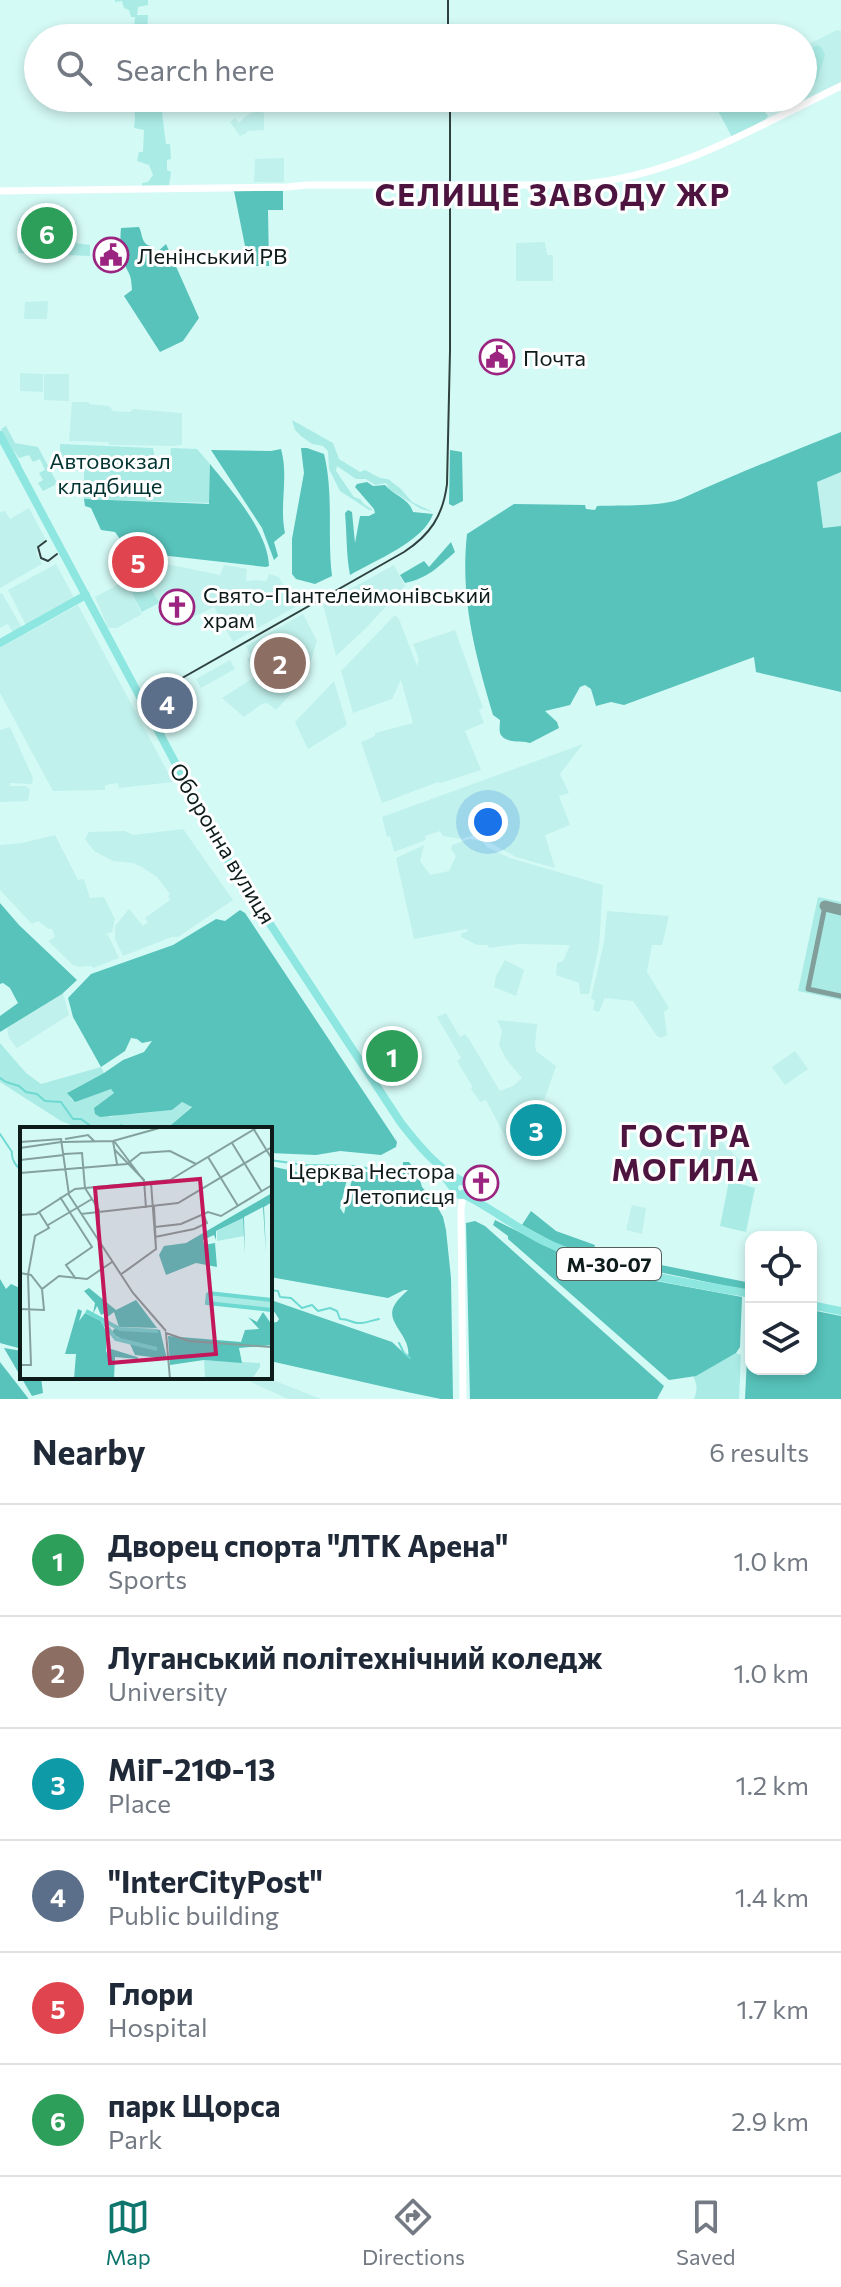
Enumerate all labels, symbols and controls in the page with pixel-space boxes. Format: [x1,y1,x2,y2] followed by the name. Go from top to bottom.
[24,24,817,112] search box
[52,46,96,90] icon: search
[116,50,275,87] text: Search here
[375,175,731,212] district label: СЕЛИЩЕ ЗАВОДУ ЖР
[21,203,73,263] pin: 6
[92,236,130,274] public building icon: Ленінський РВ
[137,242,287,269] place label: Ленінський РВ
[478,338,516,376] public building icon: Почта
[523,344,586,371] place label: Почта
[49,447,171,499] park label: Автовокзал кладбище
[112,532,164,592] pin: 5
[203,581,491,633] place label: Свято-Пантелеймонівський храм
[158,588,196,626] church icon: Свято-Пантелеймонівський храм
[254,633,306,693] pin: 2
[141,673,193,733] pin: 4
[164,758,282,928] street label: Оборонна вулиця
[468,802,508,842] your location
[366,1026,418,1086] pin: 1
[510,1100,562,1160] pin: 3
[612,1116,760,1187] district label: ГОСТРА МОГИЛА
[20,1127,272,1379] inset map
[288,1157,455,1209] place label: Церква Нестора Летописця
[462,1164,500,1202] church icon: Церква Нестора Летописця
[745,1231,817,1375] map controls
[745,1231,817,1303] button: locate
[557,1248,661,1280] road number: М-30-07
[745,1303,817,1375] button: layers
[32,1430,146,1472] text: Nearby
[709,1436,809,1467] text: 6 results
[108,1526,508,1563] text: Дворец спорта "ЛТК Арена"
[52,1545,64,1576] text: 1
[733,1545,809,1576] text: 1.0 km
[108,1563,187,1594] text: Sports
[108,1638,603,1675] text: Луганський політехнічний коледж
[51,1657,65,1688] text: 2
[733,1657,809,1688] text: 1.0 km
[108,1675,228,1706] text: University
[108,1750,275,1787] text: МіГ-21Ф-13
[50,1769,66,1800] text: 3
[736,1769,809,1800] text: 1.2 km
[108,1787,171,1818] text: Place
[108,1862,323,1899] text: "InterCityPost"
[50,1881,66,1912] text: 4
[735,1881,809,1912] text: 1.4 km
[108,1899,279,1930] text: Public building
[108,1974,193,2011] text: Глори
[50,1993,66,2024] text: 5
[737,1993,809,2024] text: 1.7 km
[108,2011,208,2042] text: Hospital
[108,2086,280,2123] text: парк Щорса
[50,2105,66,2136] text: 6
[731,2105,809,2136] text: 2.9 km
[108,2123,162,2154] text: Park
[106,2195,151,2270] tab: Map
[362,2195,465,2270] tab: Directions
[676,2195,735,2270] tab: Saved

